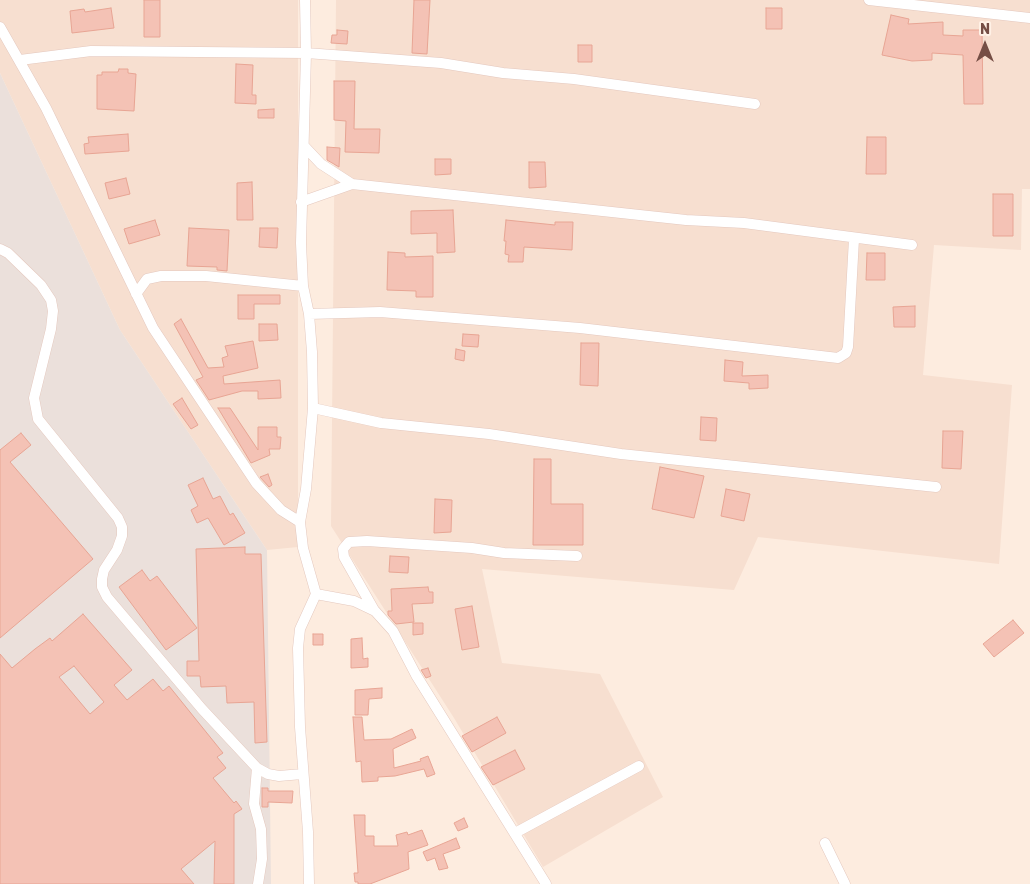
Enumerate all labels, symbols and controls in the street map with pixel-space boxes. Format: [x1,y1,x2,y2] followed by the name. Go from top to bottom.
[960,20,1010,70] north arrow
[980,21,990,38] text: N

